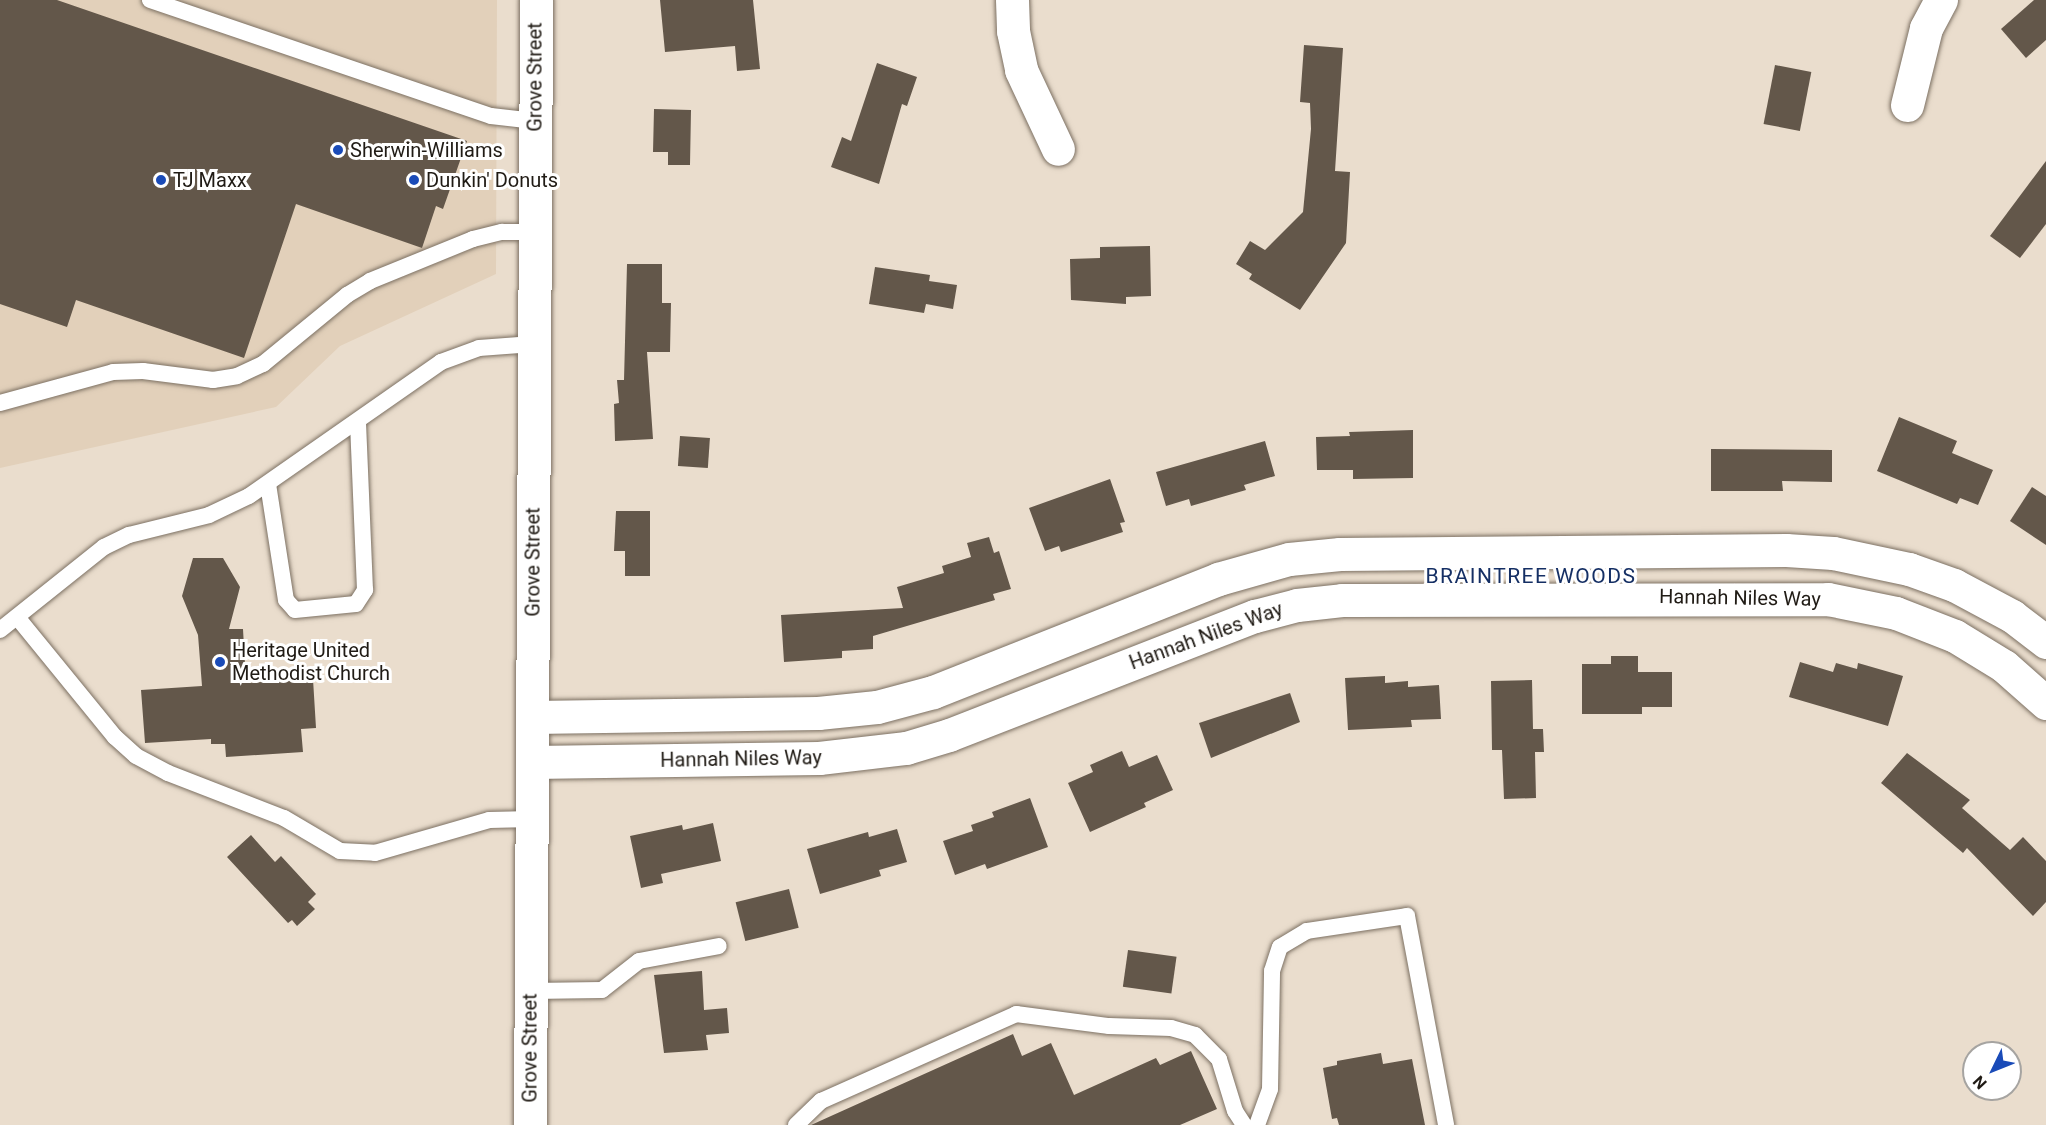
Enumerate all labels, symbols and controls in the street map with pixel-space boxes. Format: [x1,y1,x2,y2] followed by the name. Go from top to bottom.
[523,22,547,132] street label: Grove Street
[350,138,503,162] place label: Sherwin-Williams
[331,143,345,157] marker: Sherwin-Williams
[173,168,247,192] place label: TJ Maxx
[426,168,558,192] place label: Dunkin' Donuts
[154,173,168,187] marker: TJ Maxx
[407,173,421,187] marker: Dunkin' Donuts
[521,507,545,617] street label: Grove Street
[1426,563,1636,589] district label: BRAINTREE WOODS
[1659,585,1821,611] street label: Hannah Niles Way
[1126,597,1286,675] street label: Hannah Niles Way
[232,638,390,685] place label: Heritage United Methodist Church
[213,655,227,669] marker: Heritage United Methodist Church
[660,746,822,772] street label: Hannah Niles Way
[518,993,542,1103] street label: Grove Street
[1962,1041,2022,1101] north arrow
[1969,1072,1991,1093] text: N

